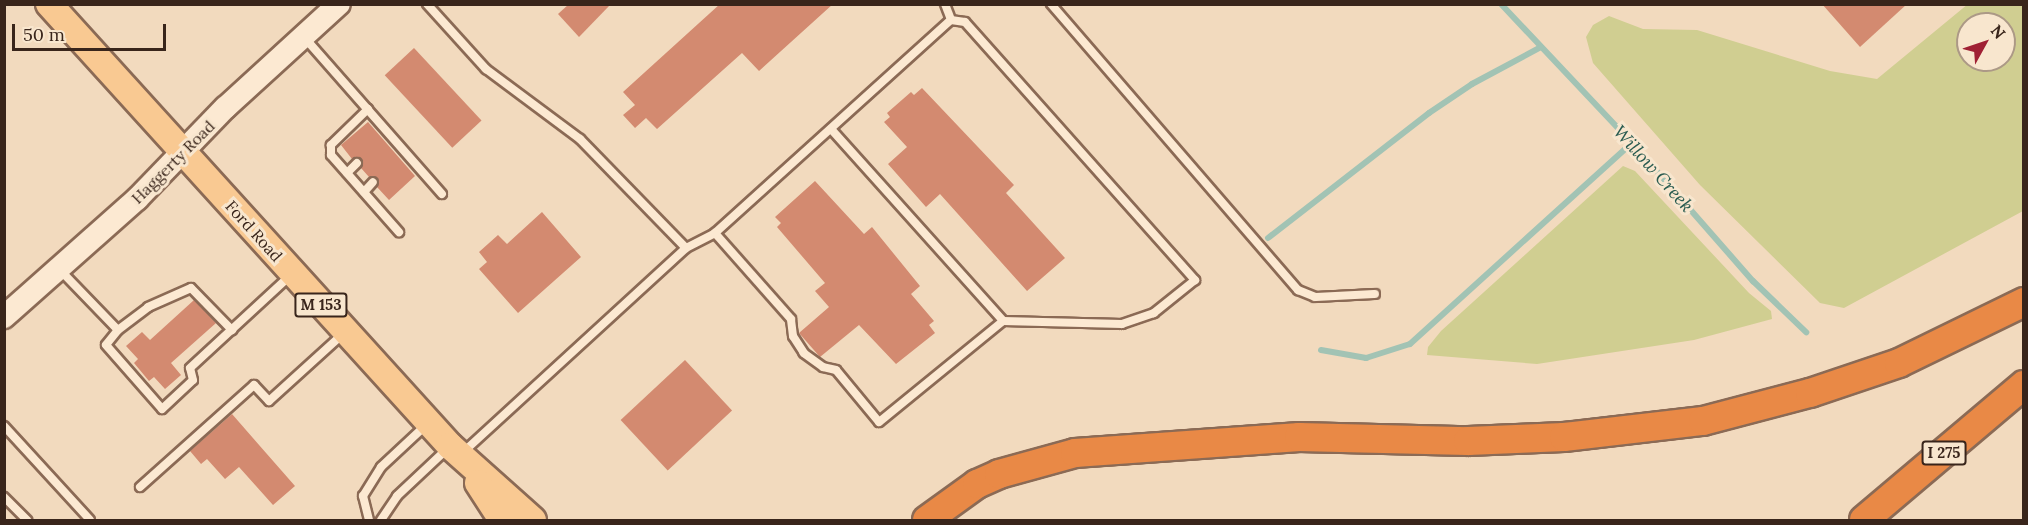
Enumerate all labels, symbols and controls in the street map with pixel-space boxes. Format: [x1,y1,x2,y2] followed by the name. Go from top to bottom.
[15,12,170,50] scale bar
[1956,12,2016,72] north arrow
[1987,21,2010,43] text: N
[23,23,65,46] text: 50 m
[127,116,219,208] street label: Haggerty Road
[1608,121,1698,217] water label: Willow Creek
[222,196,286,266] street label: Ford Road
[294,293,348,317] road number: M 153
[1922,441,1966,465] road number: I 275

